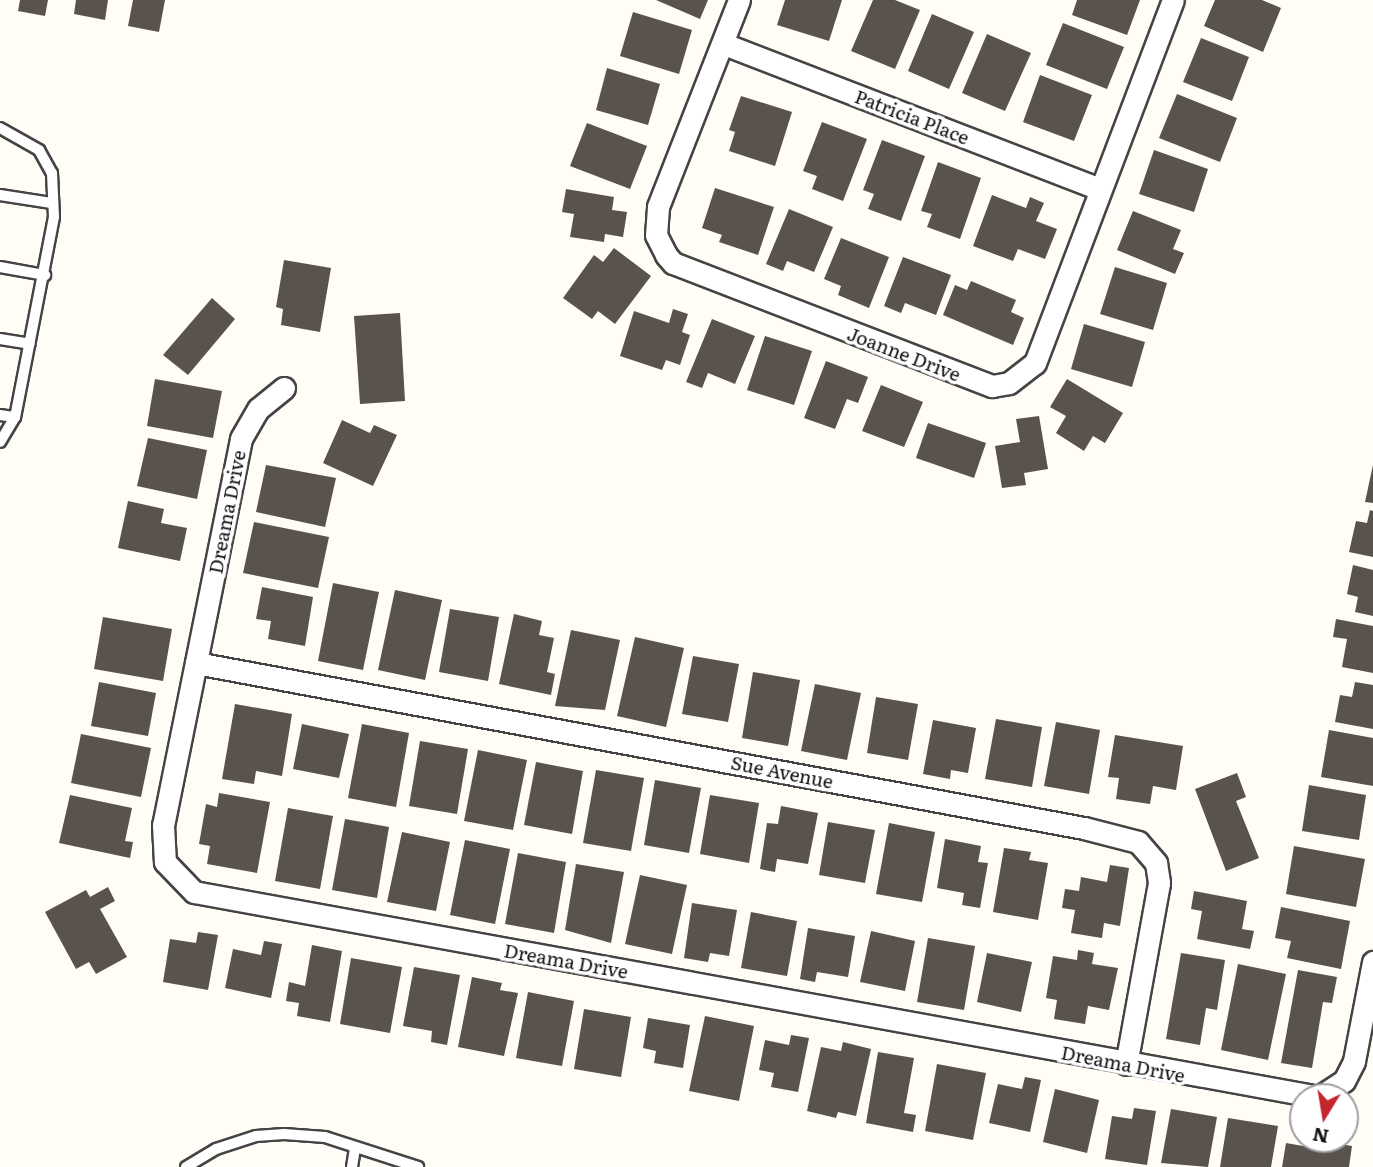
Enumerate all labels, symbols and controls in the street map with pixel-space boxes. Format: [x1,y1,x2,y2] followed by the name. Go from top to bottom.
[852,85,972,149] street label: Patricia Place
[844,322,964,386] street label: Joanne Drive
[204,448,250,576] street label: Dreama Drive
[729,751,835,793] street label: Sue Avenue
[502,939,630,983] street label: Dreama Drive
[1059,1041,1187,1087] street label: Dreama Drive
[1289,1083,1359,1153] north arrow
[1310,1121,1331,1152] text: N

